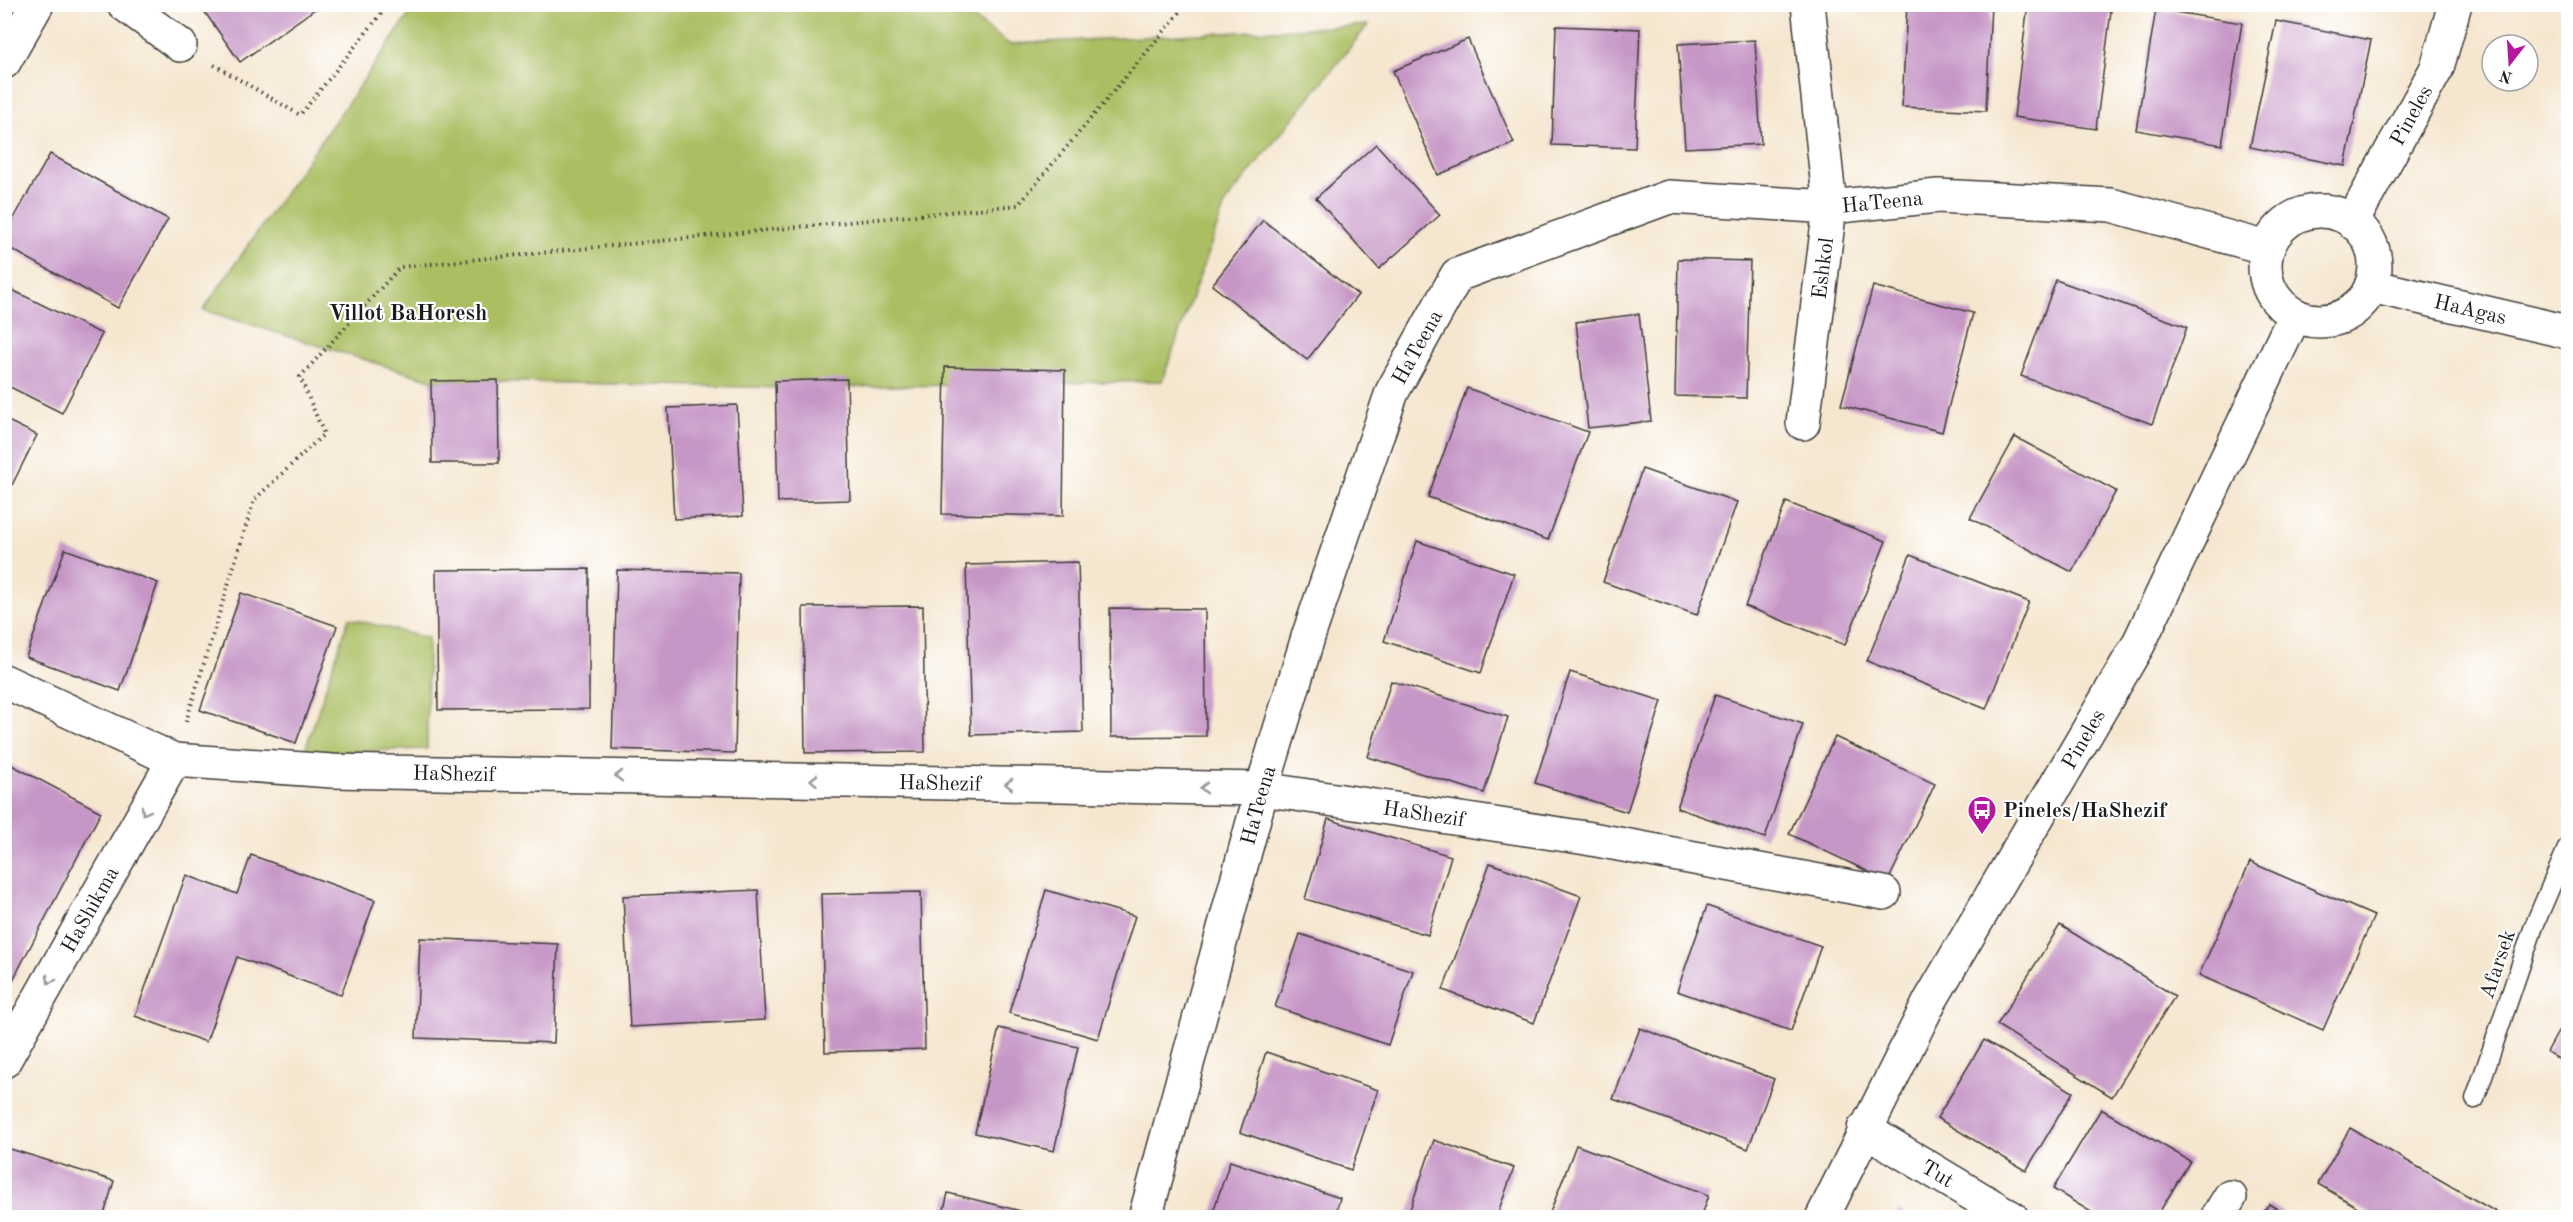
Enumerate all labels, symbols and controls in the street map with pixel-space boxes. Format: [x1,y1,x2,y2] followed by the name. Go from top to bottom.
[2480,33,2540,93] north arrow
[2497,66,2514,85] text: N
[2387,82,2437,150] street label: Pineles
[1841,189,1924,218] street label: HaTeena
[1810,236,1838,300] street label: Eshkol
[2432,292,2508,329] street label: HaAgas
[329,303,487,325] district label: Villot BaHoresh
[1389,307,1447,388] street label: HaTeena
[2059,706,2110,773] street label: Pineles
[1238,763,1280,848] street label: HaTeena
[412,764,497,786] street label: HaShezif
[615,770,624,783] one-way arrow
[898,773,983,796] street label: HaShezif
[810,774,819,787] one-way arrow
[1004,778,1013,791] one-way arrow
[1199,782,1208,794] one-way arrow
[1966,794,1998,836] bus stop icon: Pineles/HaShezif
[1381,798,1468,832] street label: HaShezif
[2003,801,2168,822] place label: Pineles/HaShezif
[141,804,153,815] one-way arrow
[58,864,123,957] street label: HaShikma
[2477,927,2520,1002] street label: Afarsek
[46,974,57,985] one-way arrow
[1917,1157,1957,1192] street label: Tut

